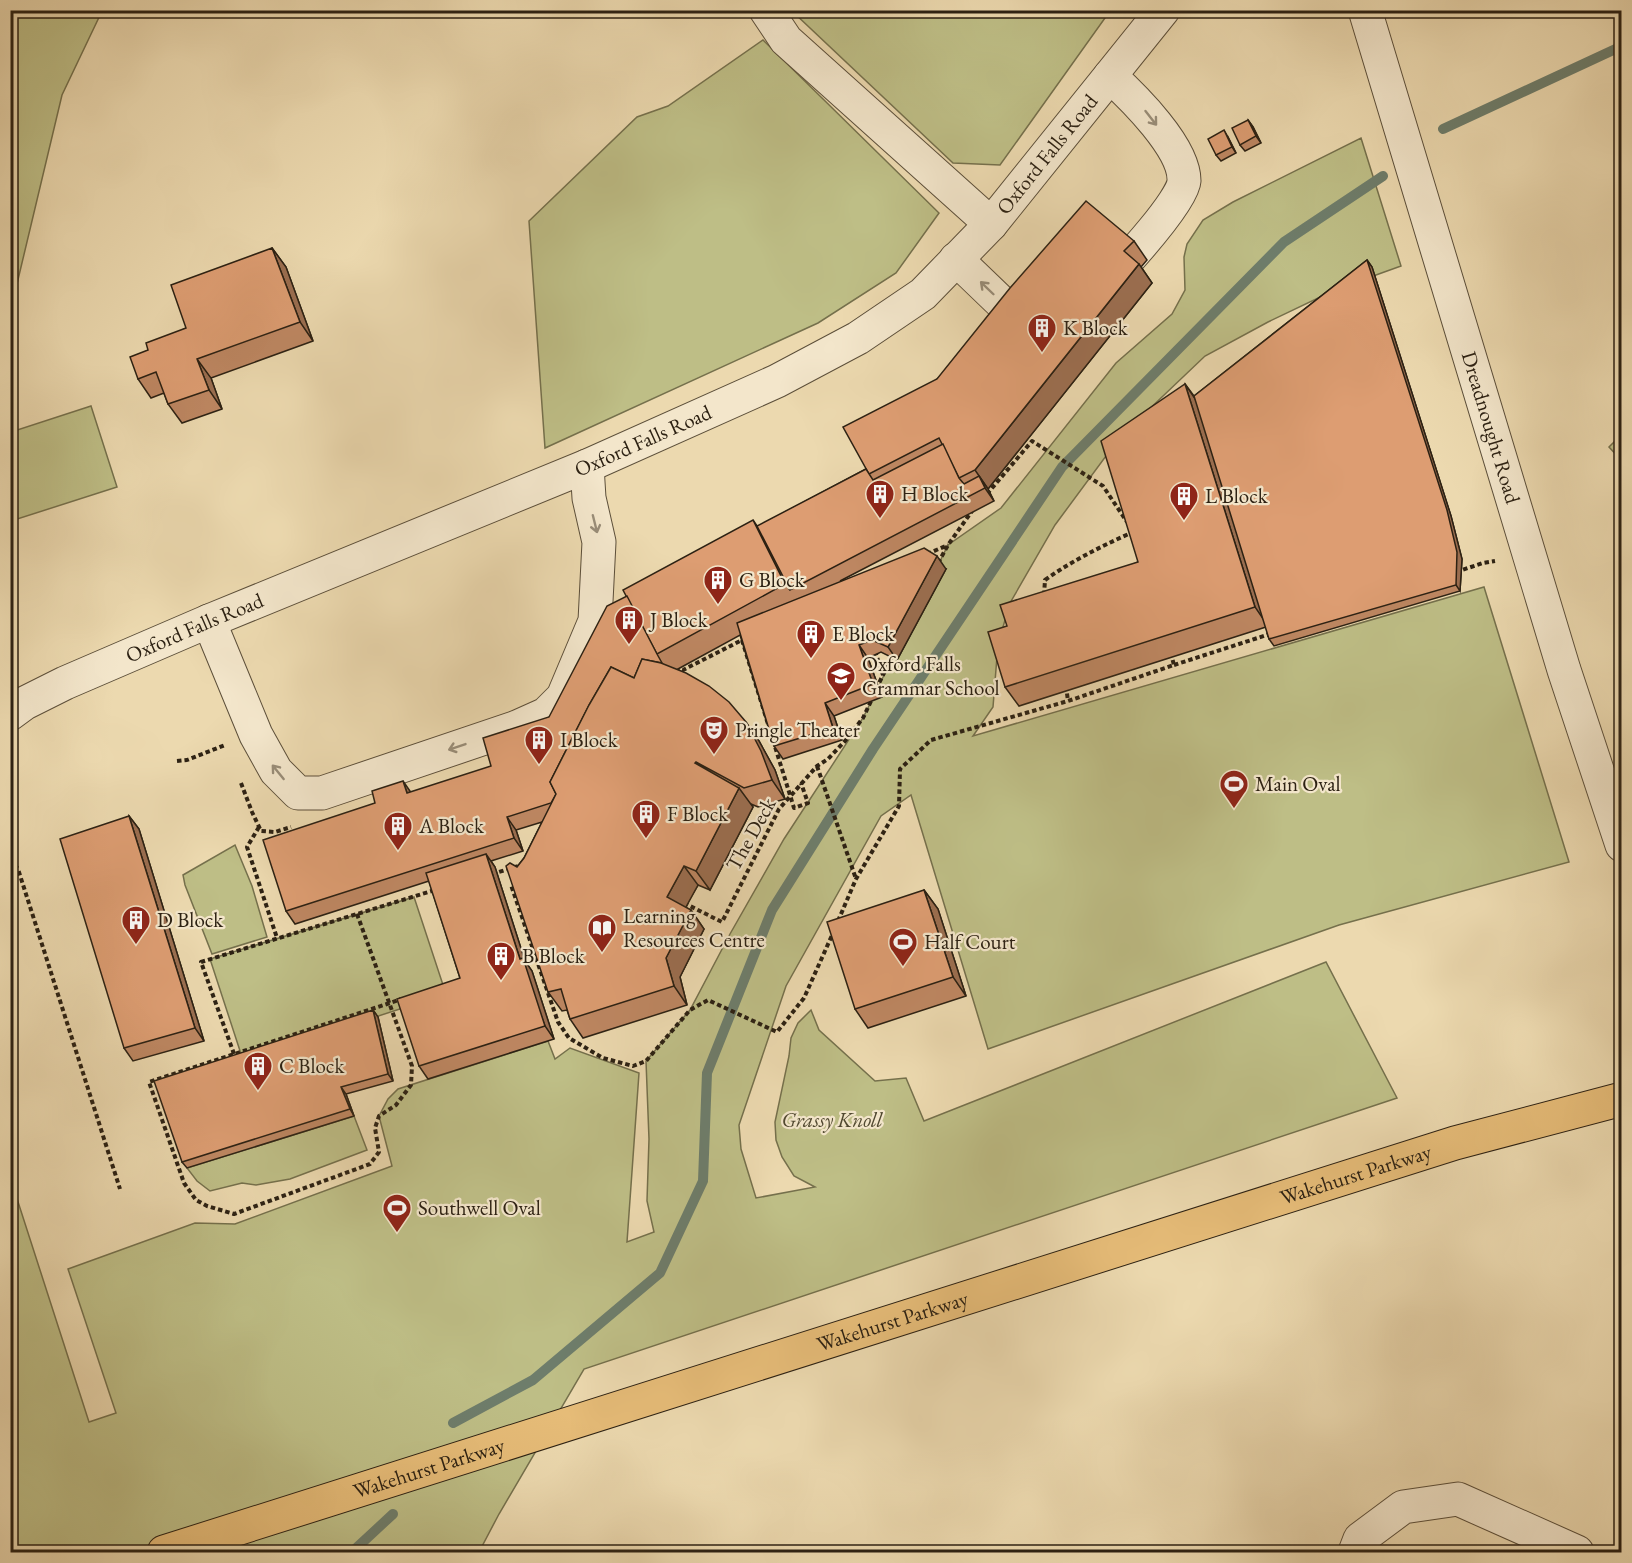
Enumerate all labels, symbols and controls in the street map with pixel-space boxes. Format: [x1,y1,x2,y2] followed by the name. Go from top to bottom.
[990,88,1103,220] street label: Oxford Falls Road
[1144,110,1157,126] one-way arrow
[979,281,994,296] one-way arrow
[1026,312,1058,354] building icon: K Block
[1063,314,1129,341] place label: K Block
[1456,348,1527,507] street label: Dreadnought Road
[570,398,716,483] street label: Oxford Falls Road
[864,478,896,520] building icon: H Block
[901,480,970,507] place label: H Block
[1168,480,1200,522] building icon: L Block
[1205,482,1269,509] place label: L Block
[589,514,601,533] one-way arrow
[702,564,734,606] building icon: G Block
[739,566,806,593] place label: G Block
[121,586,267,668] street label: Oxford Falls Road
[613,604,645,646] building icon: J Block
[648,606,709,633] place label: J Block
[795,618,827,660] building icon: E Block
[832,620,895,647] place label: E Block
[862,650,1000,701] place label: Oxford Falls Grammar School
[825,660,857,702] school or university icon: Oxford Falls Grammar School
[698,714,730,756] theatre icon: Pringle Theater
[735,716,860,743] place label: Pringle Theater
[523,724,555,766] building icon: I Block
[560,726,619,753] place label: I Block
[448,743,467,754] one-way arrow
[272,764,285,780] one-way arrow
[1218,768,1250,810] sports icon: Main Oval
[1255,770,1341,797] place label: Main Oval
[719,791,782,875] street label: The Deck
[630,798,662,840] building icon: F Block
[667,800,729,827] place label: F Block
[382,810,414,852] building icon: A Block
[418,812,485,839] place label: A Block
[623,902,765,953] place label: Learning Resources Centre
[120,904,152,946] building icon: D Block
[157,906,224,933] place label: D Block
[586,912,618,954] library icon: Learning Resources Centre
[887,926,919,968] sports icon: Half Court
[924,928,1016,955] place label: Half Court
[485,940,517,982] building icon: B Block
[522,942,586,969] place label: B Block
[242,1050,274,1092] building icon: C Block
[279,1052,345,1079] place label: C Block
[781,1106,884,1133] park label: Grassy Knoll
[1276,1137,1435,1211] street label: Wakehurst Parkway
[381,1192,413,1234] sports icon: Southwell Oval
[418,1194,541,1221] place label: Southwell Oval
[813,1284,972,1357] street label: Wakehurst Parkway
[350,1431,509,1504] street label: Wakehurst Parkway

